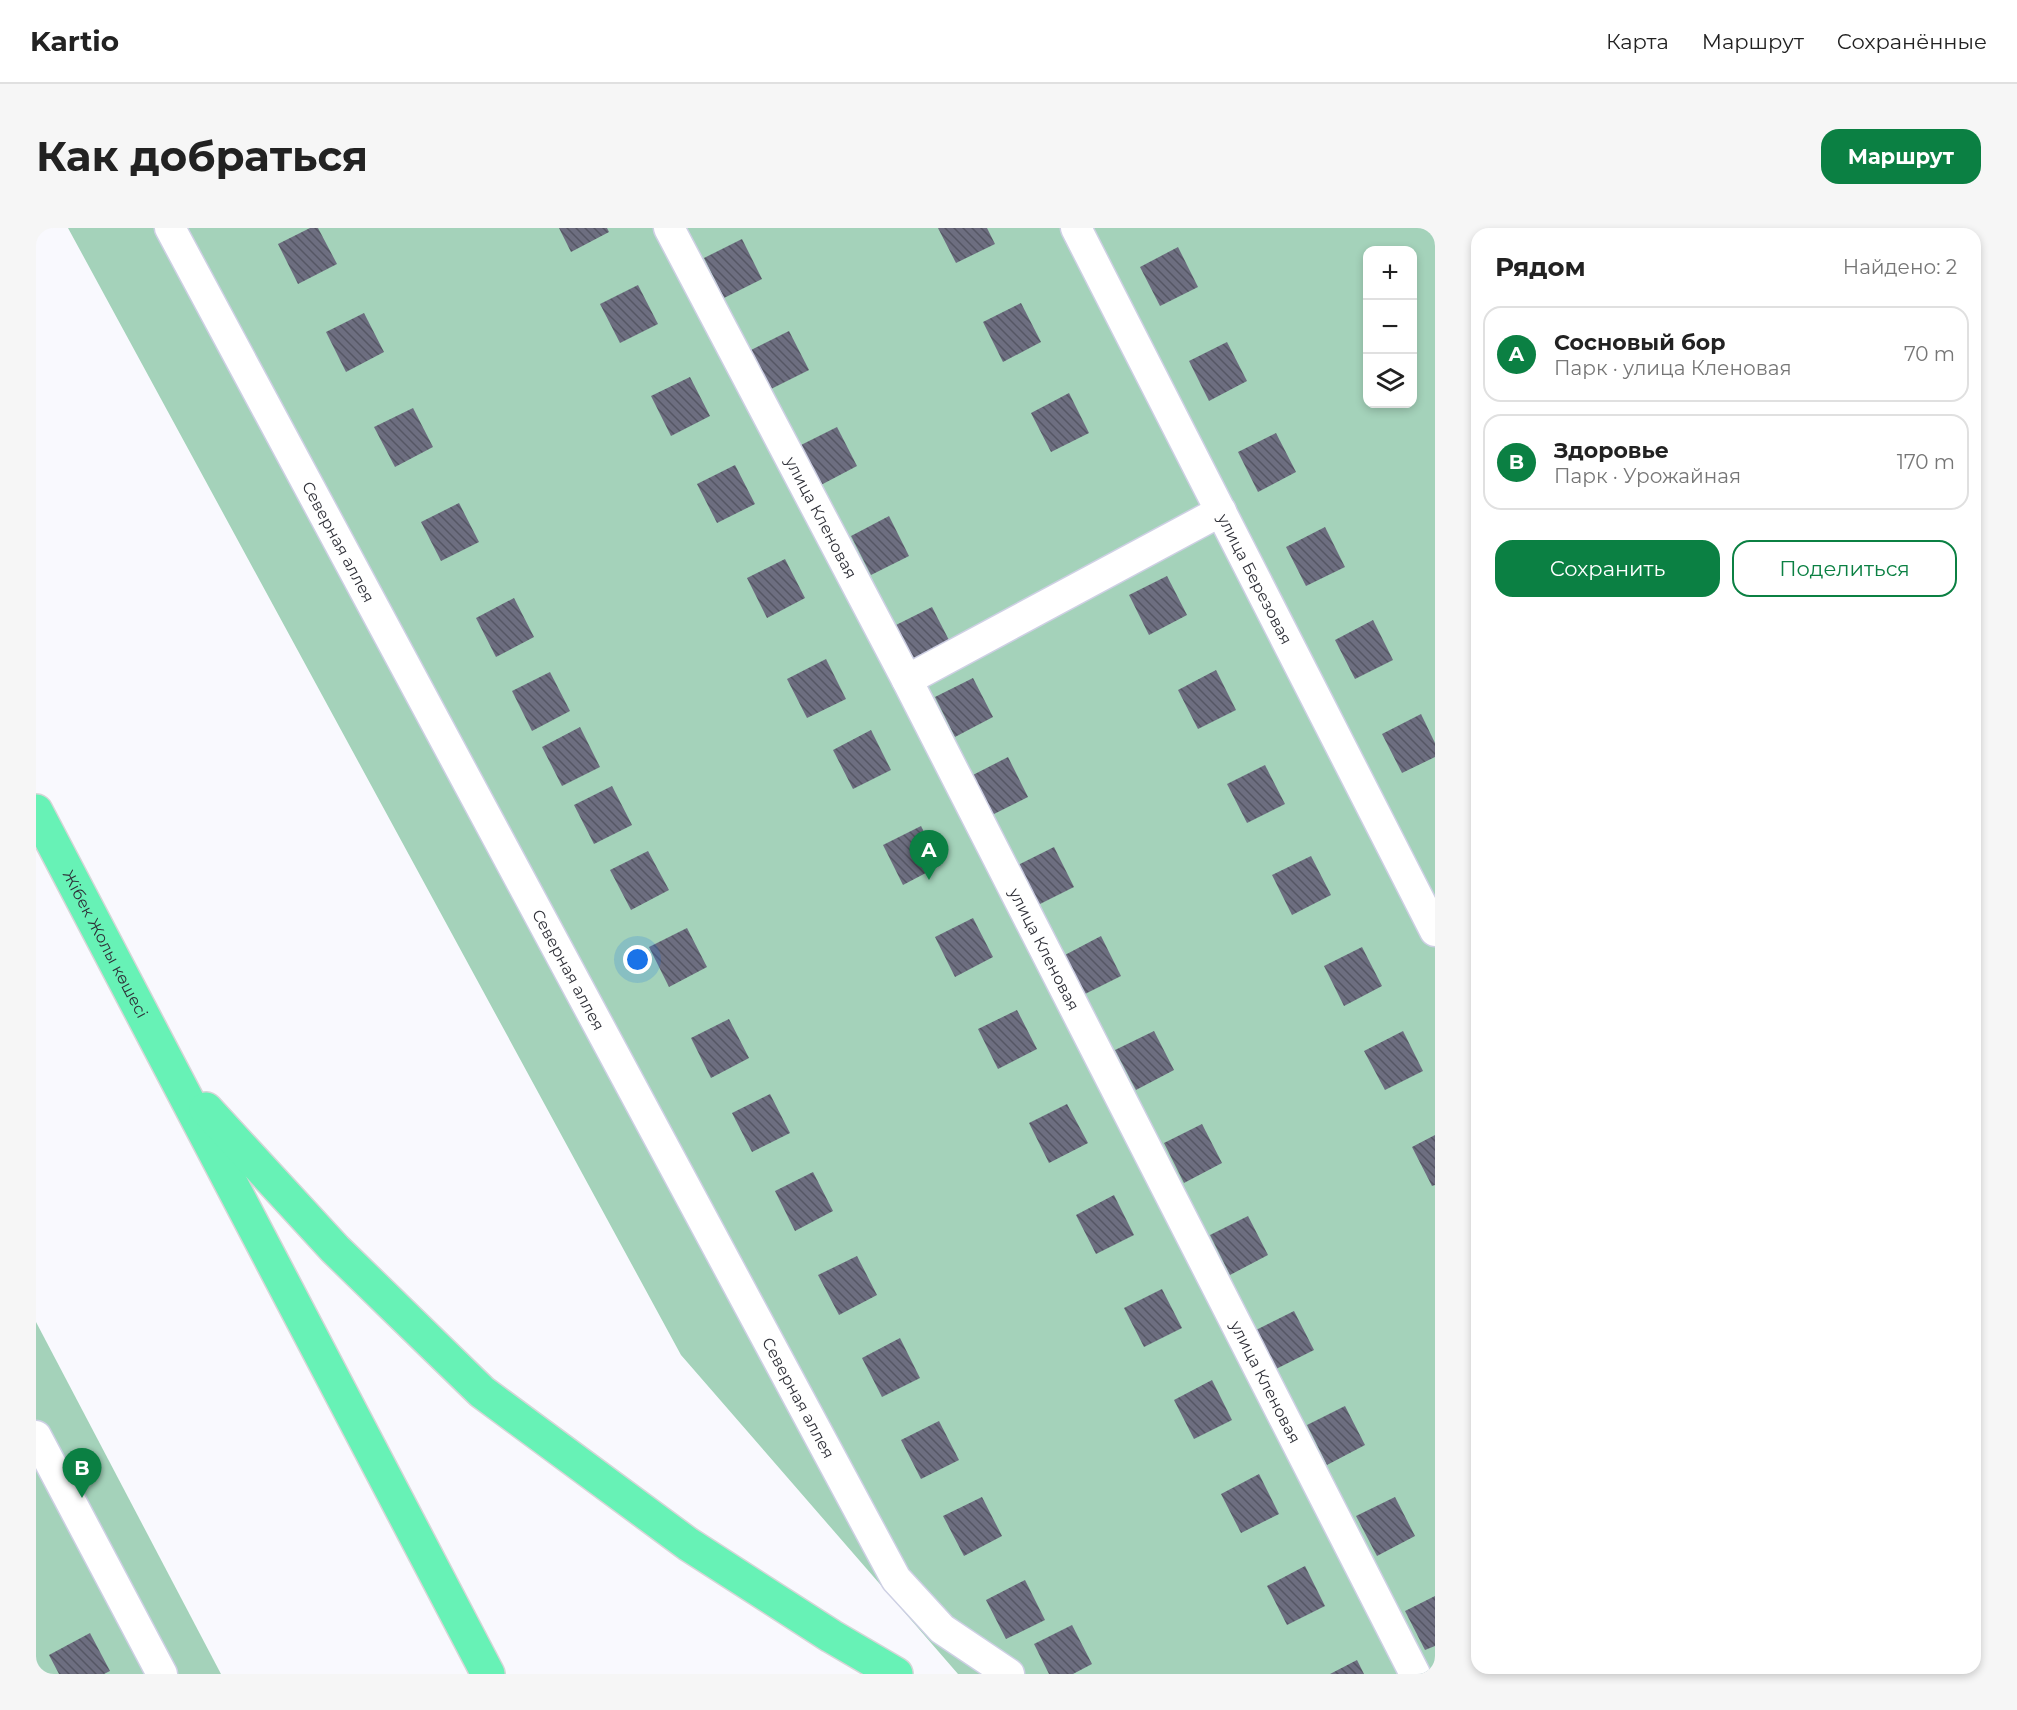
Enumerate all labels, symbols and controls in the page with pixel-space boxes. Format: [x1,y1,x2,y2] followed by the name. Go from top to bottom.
[30,24,119,58] text: Kartio
[1606,29,1669,54] text: Карта
[1702,29,1804,54] text: Маршрут
[1837,29,1987,54] text: Сохранённые
[1821,129,1981,184] button: Маршрут
[36,130,368,182] text: Как добраться
[1363,246,1417,408] map controls
[1363,246,1417,300] button: +
[1495,251,1586,283] text: Рядом
[1843,255,1957,279] text: Найдено: 2
[1363,300,1417,354] button: −
[1554,329,1726,356] text: Сосновый бор
[1509,342,1524,366] text: A
[1904,342,1955,366] text: 70 m
[1363,354,1417,408] button: layers
[1554,356,1792,380] text: Парк · улица Кленовая
[1554,437,1669,464] text: Здоровье
[1509,450,1524,474] text: B
[1897,450,1955,474] text: 170 m
[781,453,861,582] street label: улица Кленовая
[1554,464,1741,488] text: Парк · Урожайная
[298,478,378,606] street label: Северная аллея
[1213,510,1296,648] street label: улица Березовая
[1495,540,1720,597] button: Сохранить
[1732,540,1957,597] button: Поделиться
[910,830,948,880] pin: A
[59,867,152,1021] street label: Жібек Жолы көшесі
[1004,884,1083,1014] street label: улица Кленовая
[528,906,608,1034] street label: Северная аллея
[623,945,652,974] your location
[1226,1317,1304,1446] street label: улица Кленовая
[758,1334,838,1462] street label: Северная аллея
[62,1448,102,1498] pin: B

